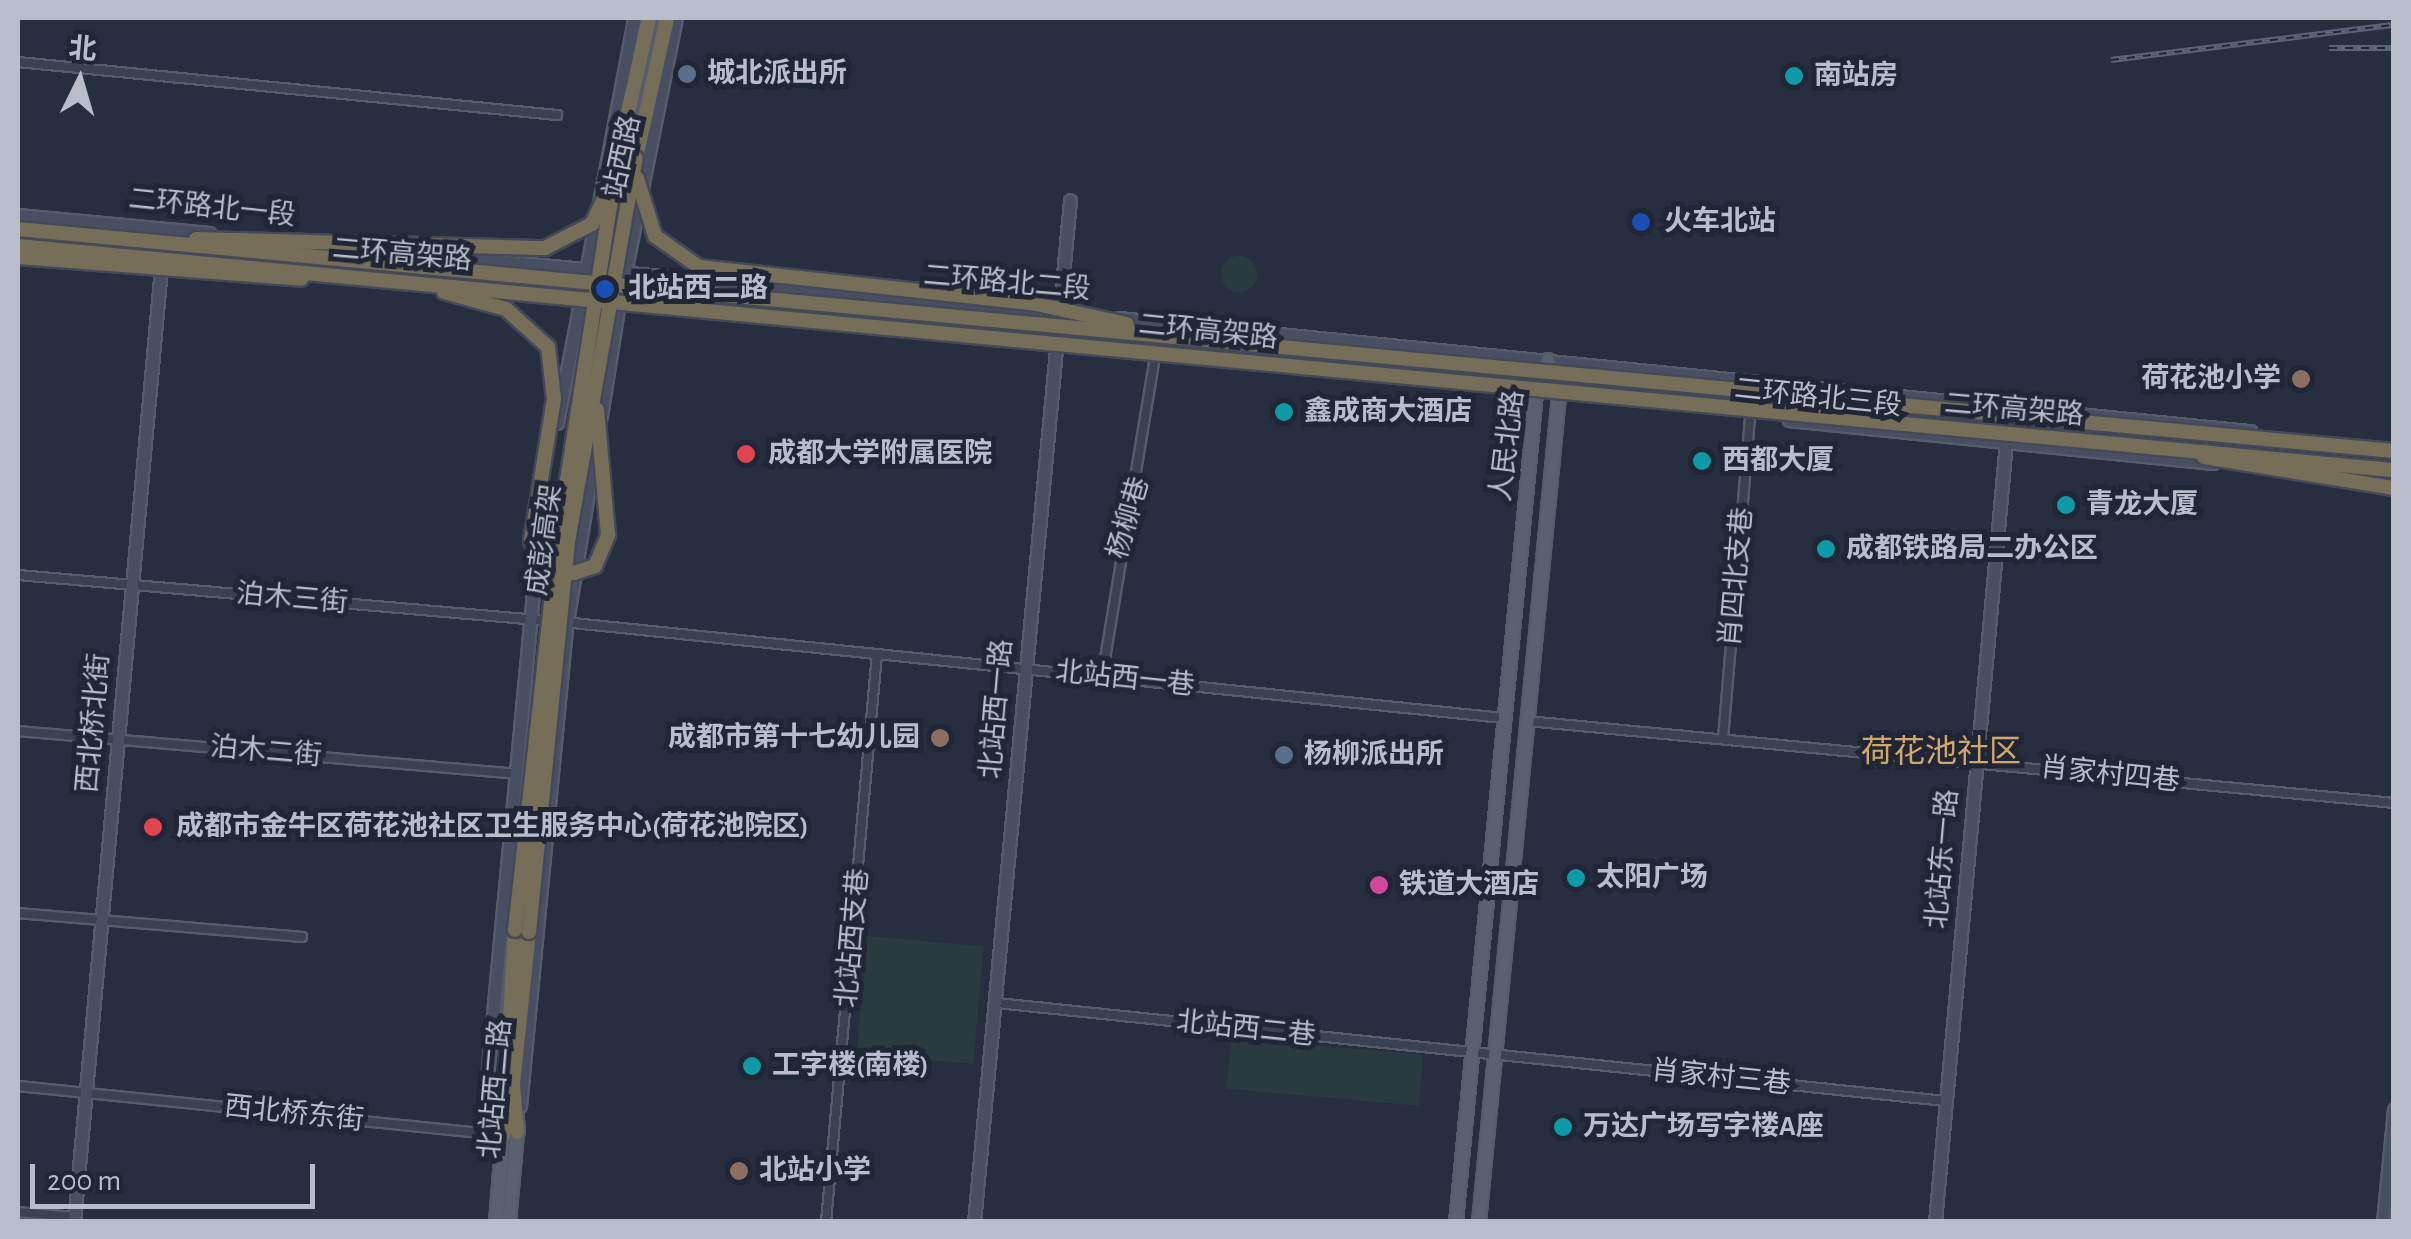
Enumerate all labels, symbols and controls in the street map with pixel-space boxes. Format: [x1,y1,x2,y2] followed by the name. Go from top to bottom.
[30,30,130,130] north arrow
[67,35,98,65] text: 北
[707,57,847,91] place label: 城北派出所
[1814,59,1898,93] place label: 南站房
[676,63,698,85] marker: 城北派出所
[1783,65,1805,87] marker: 南站房
[598,112,648,202] street label: 站西路
[127,183,297,233] street label: 二环路北一段
[1664,205,1776,239] place label: 火车北站
[1628,209,1654,235] marker: 火车北站
[331,232,473,278] street label: 二环高架路
[922,259,1092,307] street label: 二环路北二段
[628,272,768,306] place label: 北站西二路
[592,276,618,302] marker: 北站西二路
[1137,308,1279,356] street label: 二环高架路
[2141,362,2281,396] place label: 荷花池小学
[2290,368,2312,390] marker: 荷花池小学
[1733,373,1903,423] street label: 二环路北三段
[1943,387,2085,433] street label: 二环高架路
[1485,388,1531,504] street label: 人民北路
[1304,395,1472,429] place label: 鑫成商大酒店
[1273,401,1295,423] marker: 鑫成商大酒店
[768,437,992,471] place label: 成都大学附属医院
[733,441,759,467] marker: 成都大学附属医院
[1722,444,1834,478] place label: 西都大厦
[1691,450,1713,472] marker: 西都大厦
[1101,473,1157,563] street label: 杨柳巷
[521,482,569,598] street label: 成彭高架
[2086,488,2198,522] place label: 青龙大厦
[2055,494,2077,516] marker: 青龙大厦
[1714,506,1760,648] street label: 肖四北支巷
[1846,532,2098,566] place label: 成都铁路局二办公区
[1815,538,1837,560] marker: 成都铁路局二办公区
[235,577,349,621] street label: 泊木三街
[974,638,1020,780] street label: 北站西一路
[71,652,117,794] street label: 西北桥北街
[1054,655,1196,703] street label: 北站西一巷
[668,721,920,755] place label: 成都市第十七幼儿园
[929,727,951,749] marker: 成都市第十七幼儿园
[209,730,323,774] street label: 泊木二街
[1861,733,2021,771] district label: 荷花池社区
[1304,738,1444,772] place label: 杨柳派出所
[1273,744,1295,766] marker: 杨柳派出所
[2039,751,2181,799] street label: 肖家村四巷
[1920,788,1966,930] street label: 北站东一路
[176,810,809,844] place label: 成都市金牛区荷花池社区卫生服务中心(荷花池院区)
[140,814,166,840] marker: 成都市金牛区荷花池社区卫生服务中心(荷花池院区)
[1596,861,1708,895] place label: 太阳广场
[830,867,876,1009] street label: 北站西支巷
[1565,867,1587,889] marker: 太阳广场
[1399,868,1539,902] place label: 铁道大酒店
[1368,874,1390,896] marker: 铁道大酒店
[1175,1005,1317,1053] street label: 北站西二巷
[473,1018,519,1160] street label: 北站西二路
[772,1049,929,1083] place label: 工字楼(南楼)
[1650,1054,1792,1102] street label: 肖家村三巷
[741,1055,763,1077] marker: 工字楼(南楼)
[223,1090,365,1138] street label: 西北桥东街
[1583,1110,1824,1144] place label: 万达广场写字楼A座
[1552,1116,1574,1138] marker: 万达广场写字楼A座
[35,1144,320,1206] scale bar
[759,1154,871,1188] place label: 北站小学
[728,1160,750,1182] marker: 北站小学
[47,1166,121,1196] text: 200 m

